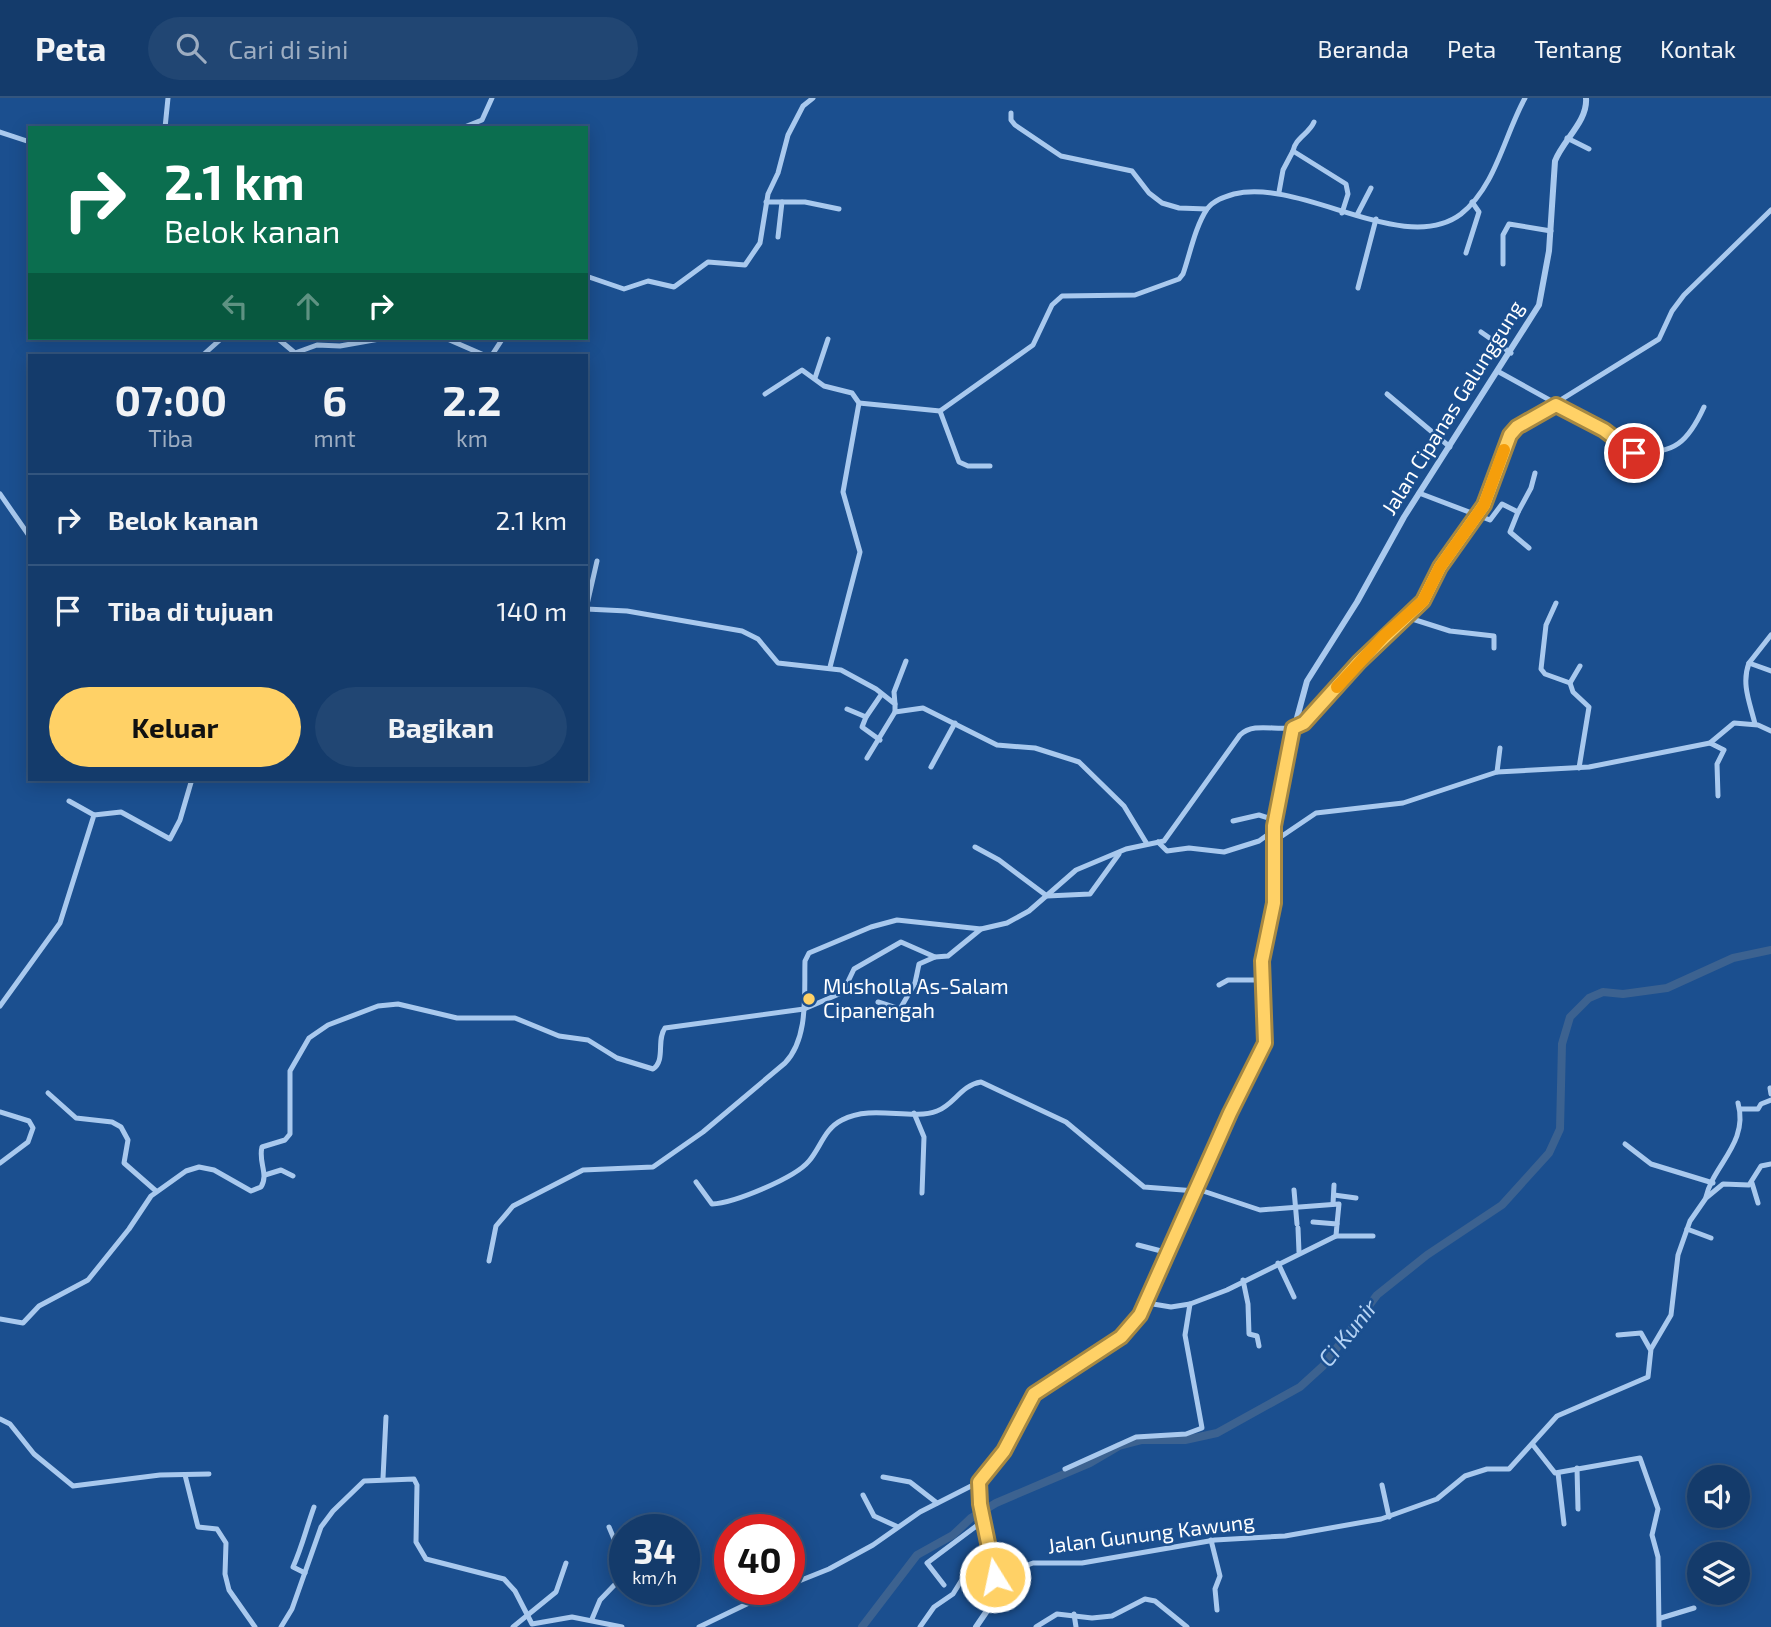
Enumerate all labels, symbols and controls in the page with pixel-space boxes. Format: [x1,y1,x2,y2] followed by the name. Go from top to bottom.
[148,17,638,80] search box
[35,28,106,68] text: Peta
[172,29,210,67] icon: search
[228,33,348,64] text: Cari di sini
[1318,34,1409,63] text: Beranda
[1447,34,1496,63] text: Peta
[1534,34,1622,63] text: Tentang
[1660,34,1736,63] text: Kontak
[164,151,305,210] text: 2.1 km
[49,154,140,245] icon: right
[164,211,340,249] text: Belok kanan
[216,287,254,325] icon: left
[289,287,327,325] icon: ahead
[362,287,400,325] icon: right
[1375,295,1528,519] street label: Jalan Cipanas Galunggung
[115,374,227,424] text: 07:00
[322,374,347,424] text: 6
[442,374,501,424] text: 2.2
[1604,423,1664,483] pin
[148,424,193,452] text: Tiba
[314,424,356,452] text: mnt
[456,424,488,452] text: km
[1615,434,1653,472] icon: arrive
[49,501,87,539] icon: right
[108,504,259,535] text: Belok kanan
[495,504,567,535] text: 2.1 km
[49,592,87,630] icon: arrive
[108,595,274,626] text: Tiba di tujuan
[496,595,567,626] text: 140 m
[49,687,301,767] button: Keluar
[315,687,567,767] button: Bagikan
[823,973,1009,1022] place label: Musholla As-Salam Cipanengah
[801,991,817,1007] marker: Musholla As-Salam Cipanengah
[1312,1292,1383,1372] water label: Ci Kunir
[1687,1465,1750,1605] map controls
[1687,1465,1750,1528] button: sound
[1046,1507,1256,1558] street label: Jalan Gunung Kawung
[714,1514,805,1605] speed limit sign: 40
[633,1529,676,1571] text: 34
[958,1540,1032,1614] position arrow
[1687,1542,1750,1605] button: layers
[632,1566,677,1588] text: km/h

